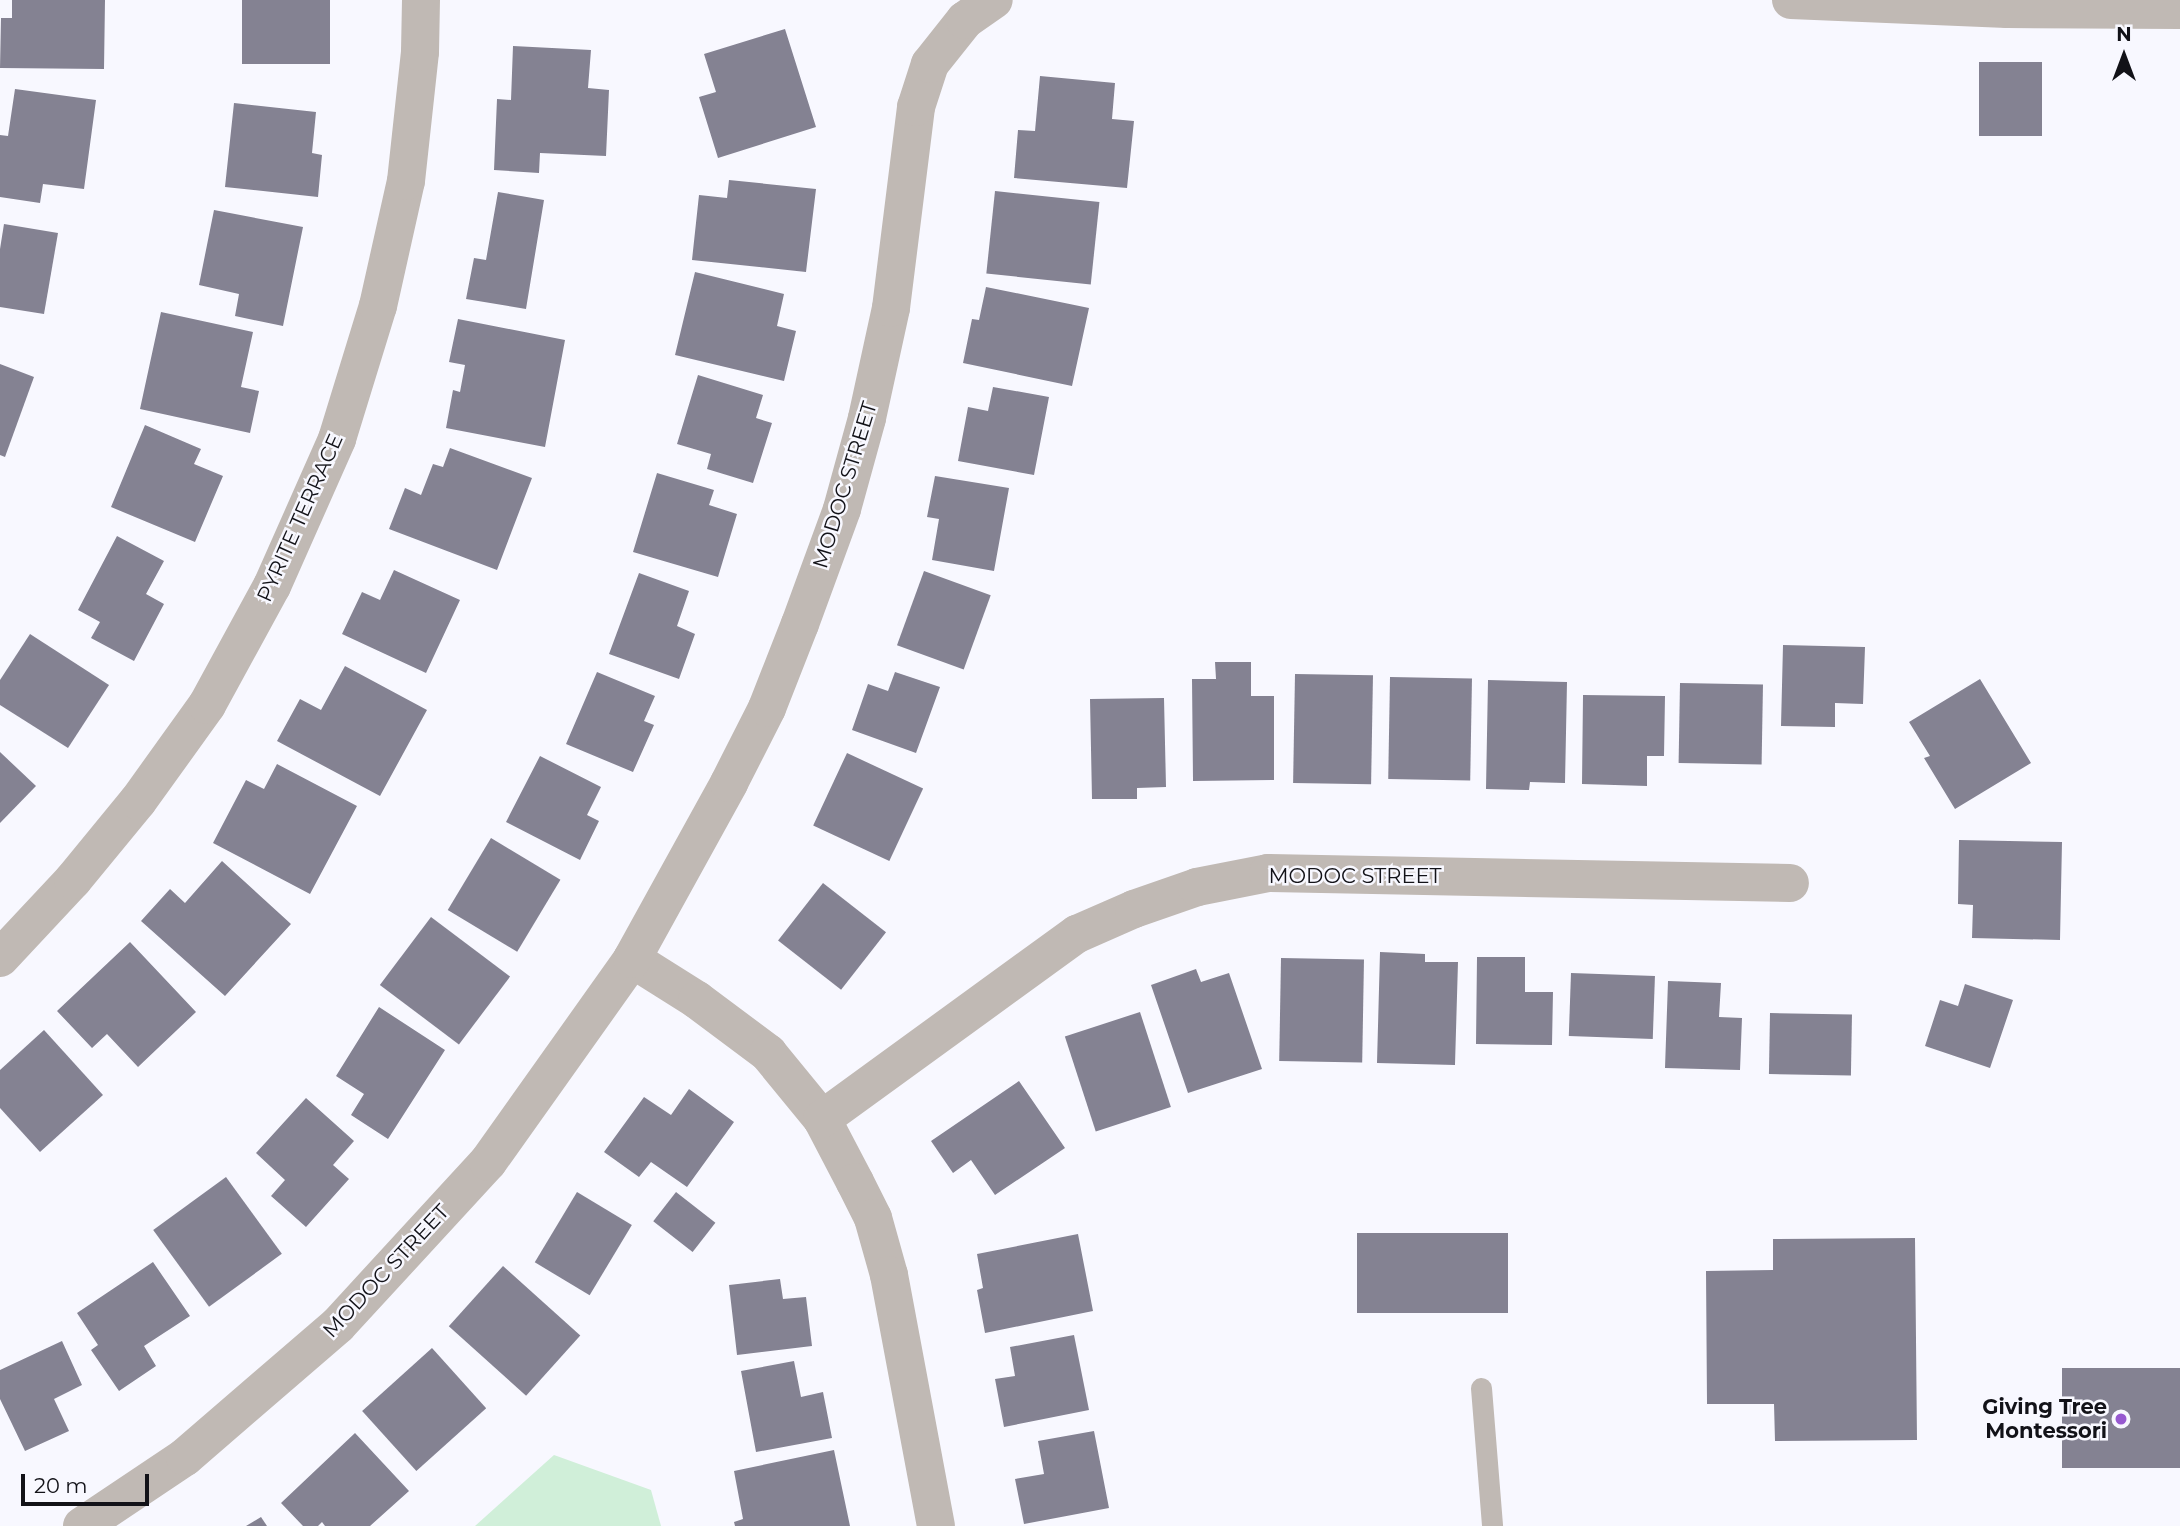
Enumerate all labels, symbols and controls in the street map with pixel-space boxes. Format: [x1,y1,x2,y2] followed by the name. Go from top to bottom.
[2089,21,2159,91] north arrow
[2116,23,2132,46] text: N
[808,399,882,571] street label: MODOC STREET
[252,430,348,606] street label: PYRITE TERRACE
[1268,863,1442,889] street label: MODOC STREET
[318,1199,454,1343] street label: MODOC STREET
[1982,1394,2107,1444] place label: Giving Tree Montessori
[2113,1411,2129,1427] marker: Giving Tree Montessori
[24,1460,152,1504] scale bar
[34,1473,88,1498] text: 20 m

